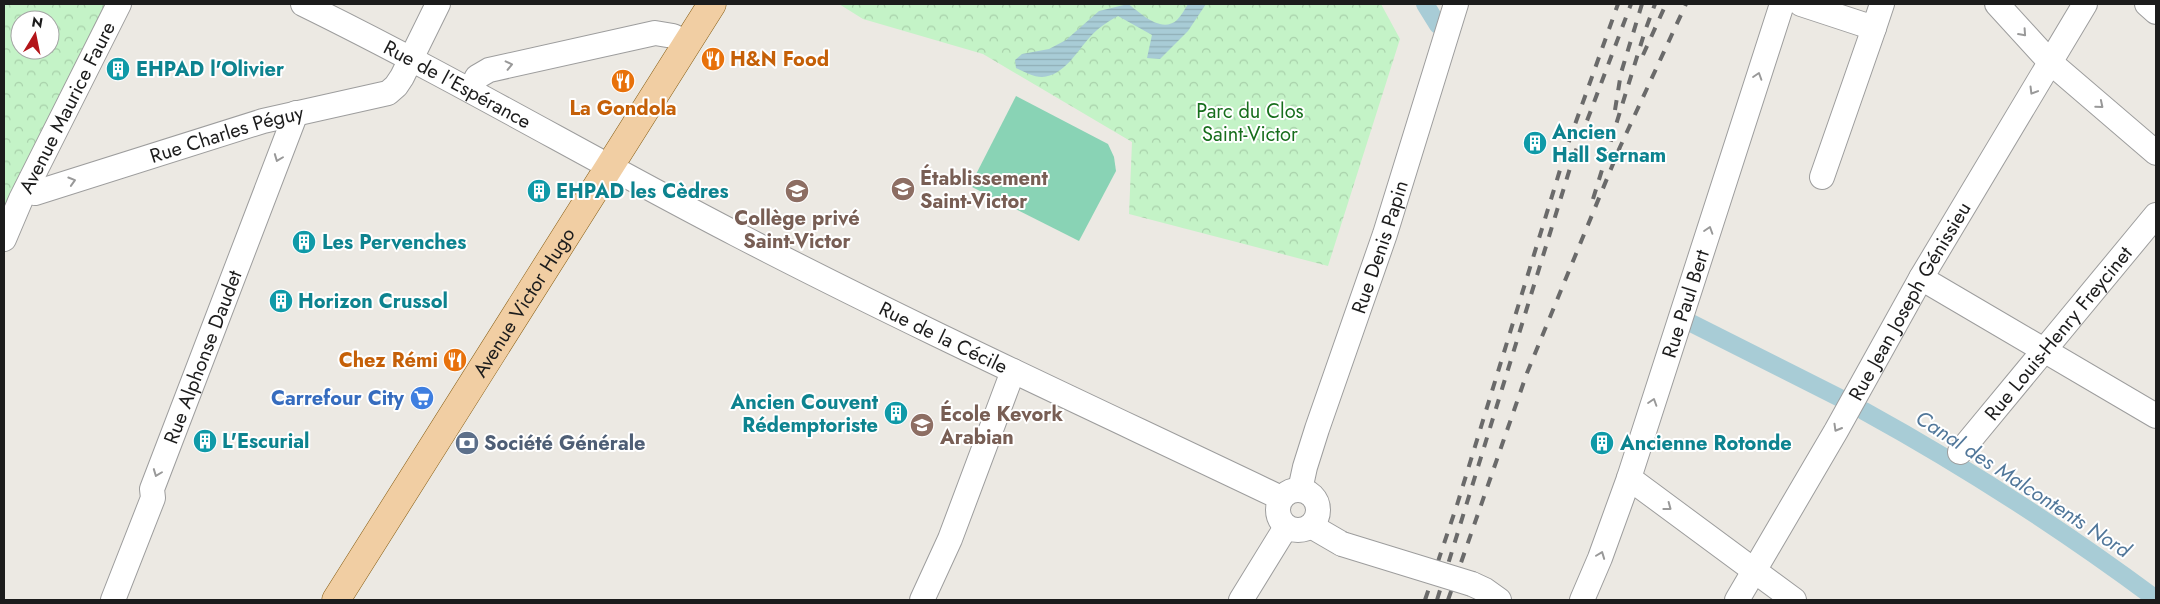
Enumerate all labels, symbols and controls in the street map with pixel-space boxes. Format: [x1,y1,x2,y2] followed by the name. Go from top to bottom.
[10,10,60,60] north arrow
[30,11,44,33] text: N
[12,16,122,198] street label: Avenue Maurice Faure
[2017,27,2026,36] one-way arrow
[379,33,536,136] street label: Rue de l'Espérance
[730,45,829,74] place label: H&N Food
[700,46,726,72] restaurant icon: H&N Food
[136,55,285,84] place label: EHPAD l'Olivier
[105,56,131,82] building icon: EHPAD l'Olivier
[504,61,513,71] one-way arrow
[610,68,636,94] restaurant icon: La Gondola
[1753,72,1763,80] one-way arrow
[2029,85,2039,94] one-way arrow
[569,94,677,123] place label: La Gondola
[1196,97,1304,149] park label: Parc du Clos Saint-Victor
[146,98,306,170] street label: Rue Charles Péguy
[2094,100,2103,108] one-way arrow
[1551,118,1666,170] place label: Ancien Hall Sernam
[1522,130,1548,156] building icon: Ancien Hall Sernam
[274,153,284,162] one-way arrow
[920,163,1049,216] place label: Établissement Saint-Victor
[890,176,916,202] school or university icon: Établissement Saint-Victor
[68,177,76,187] one-way arrow
[556,177,729,206] place label: EHPAD les Cèdres
[1344,177,1415,317] street label: Rue Denis Papin
[526,178,552,204] building icon: EHPAD les Cèdres
[784,178,810,204] school or university icon: Collège privé Saint-Victor
[1841,196,1978,406] street label: Rue Jean Joseph Génissieu
[734,204,860,256] place label: Collège privé Saint-Victor
[466,222,582,383] street label: Avenue Victor Hugo
[1703,227,1713,235] one-way arrow
[322,228,466,257] place label: Les Pervenches
[291,229,317,255] building icon: Les Pervenches
[1977,240,2139,427] street label: Rue Louis-Henry Freycinet
[1654,246,1716,362] street label: Rue Paul Bert
[156,266,249,448] street label: Rue Alphonse Daudet
[298,287,448,316] place label: Horizon Crussol
[268,288,294,314] building icon: Horizon Crussol
[874,294,1012,381] street label: Rue de la Cécile
[339,346,438,375] place label: Chez Rémi
[442,347,468,373] restaurant icon: Chez Rémi
[271,384,405,413] place label: Carrefour City
[409,385,435,411] supermarket icon: Carrefour City
[730,388,879,440] place label: Ancien Couvent Rédemptoriste
[1648,398,1658,406] one-way arrow
[939,399,1063,452] place label: École Kevork Arabian
[883,400,909,426] building icon: Ancien Couvent Rédemptoriste
[1910,403,2138,566] water label: Canal des Malcontents Nord
[909,412,935,438] school or university icon: École Kevork Arabian
[1834,423,1844,432] one-way arrow
[222,427,309,456] place label: L'Escurial
[192,428,218,454] building icon: L'Escurial
[484,429,646,458] place label: Société Générale
[1619,429,1792,458] place label: Ancienne Rotonde
[454,430,480,456] bank icon: Société Générale
[1589,430,1615,456] building icon: Ancienne Rotonde
[153,469,163,477] one-way arrow
[1662,501,1671,509] one-way arrow
[1594,551,1605,560] one-way arrow

